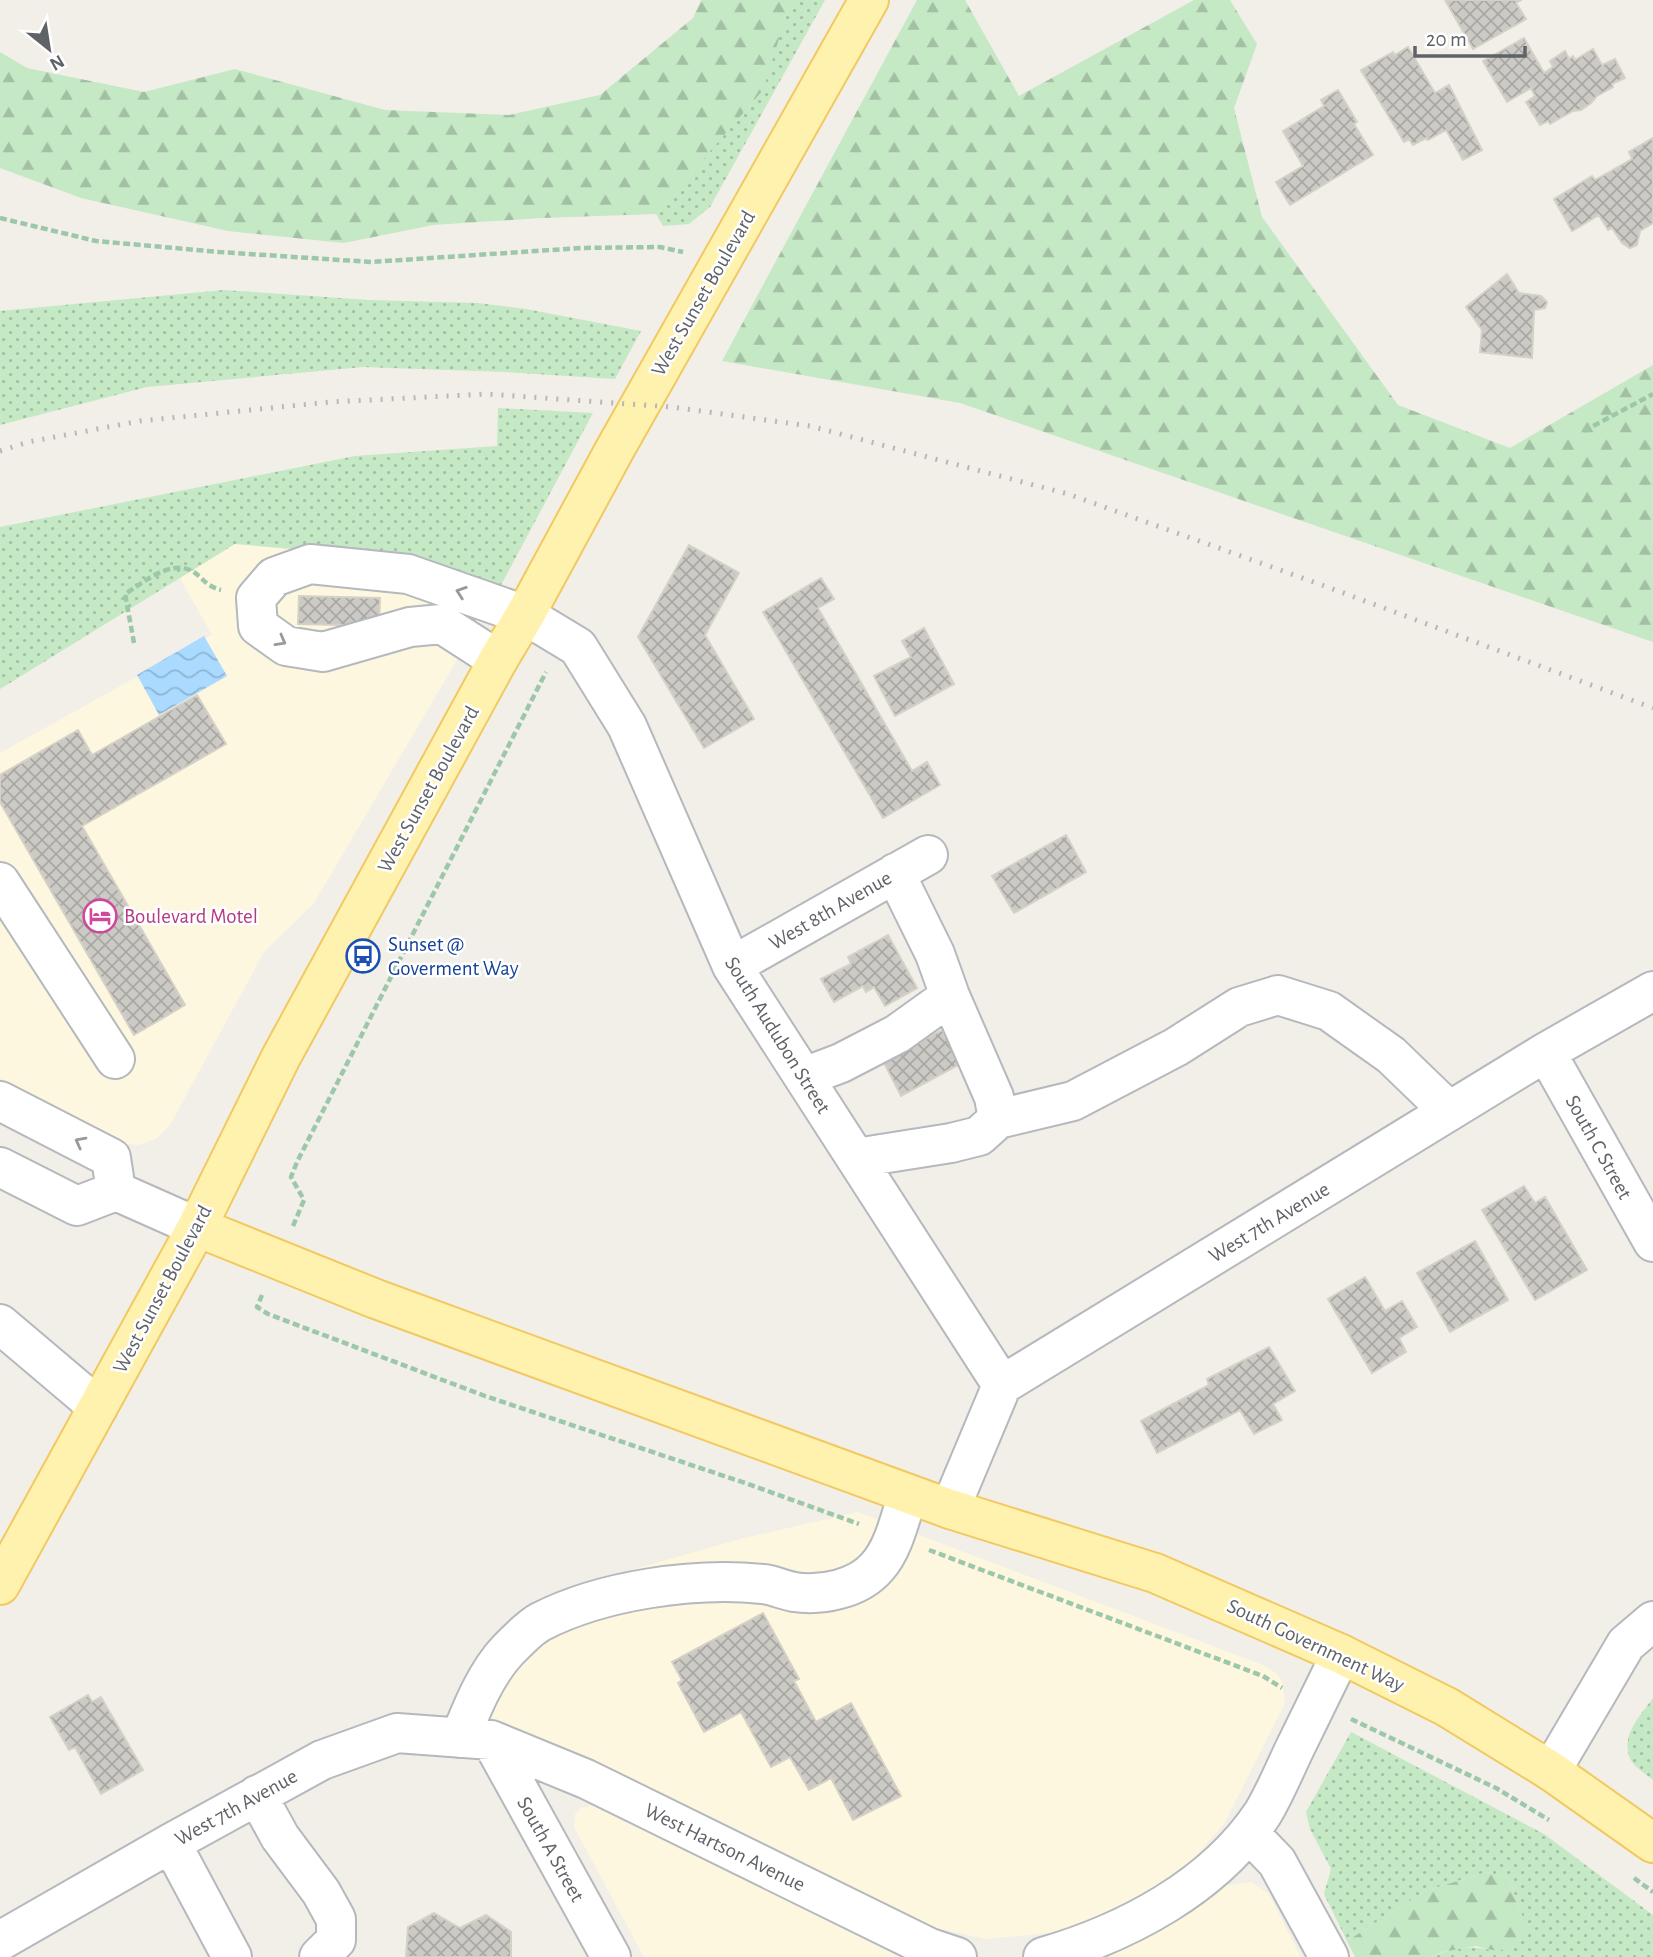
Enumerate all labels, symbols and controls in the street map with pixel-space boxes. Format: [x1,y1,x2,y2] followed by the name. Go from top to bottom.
[14,14,84,84] north arrow
[1415,14,1525,58] scale bar
[1426,29,1467,50] text: 20 m
[46,51,67,74] text: N
[648,207,759,379] street label: West Sunset Boulevard
[455,586,467,600] one-way arrow
[274,633,287,646] one-way arrow
[374,702,483,876] street label: West Sunset Boulevard
[765,867,895,954] street label: West 8th Avenue
[81,897,119,935] hotel icon: Boulevard Motel
[124,906,258,927] place label: Boulevard Motel
[388,934,519,979] place label: Sunset @ Goverment Way
[344,937,382,975] bus stop icon: Sunset @ Goverment Way
[721,953,834,1117] street label: South Audubon Street
[1561,1092,1636,1203] street label: South C Street
[74,1137,87,1150] one-way arrow
[1205,1178,1333,1267] street label: West 7th Avenue
[109,1202,216,1377] street label: West Sunset Boulevard
[1224,1595,1408,1696] street label: South Government Way
[171,1765,301,1850] street label: West 7th Avenue
[513,1793,588,1906] street label: South A Street
[641,1799,808,1895] street label: West Hartson Avenue

